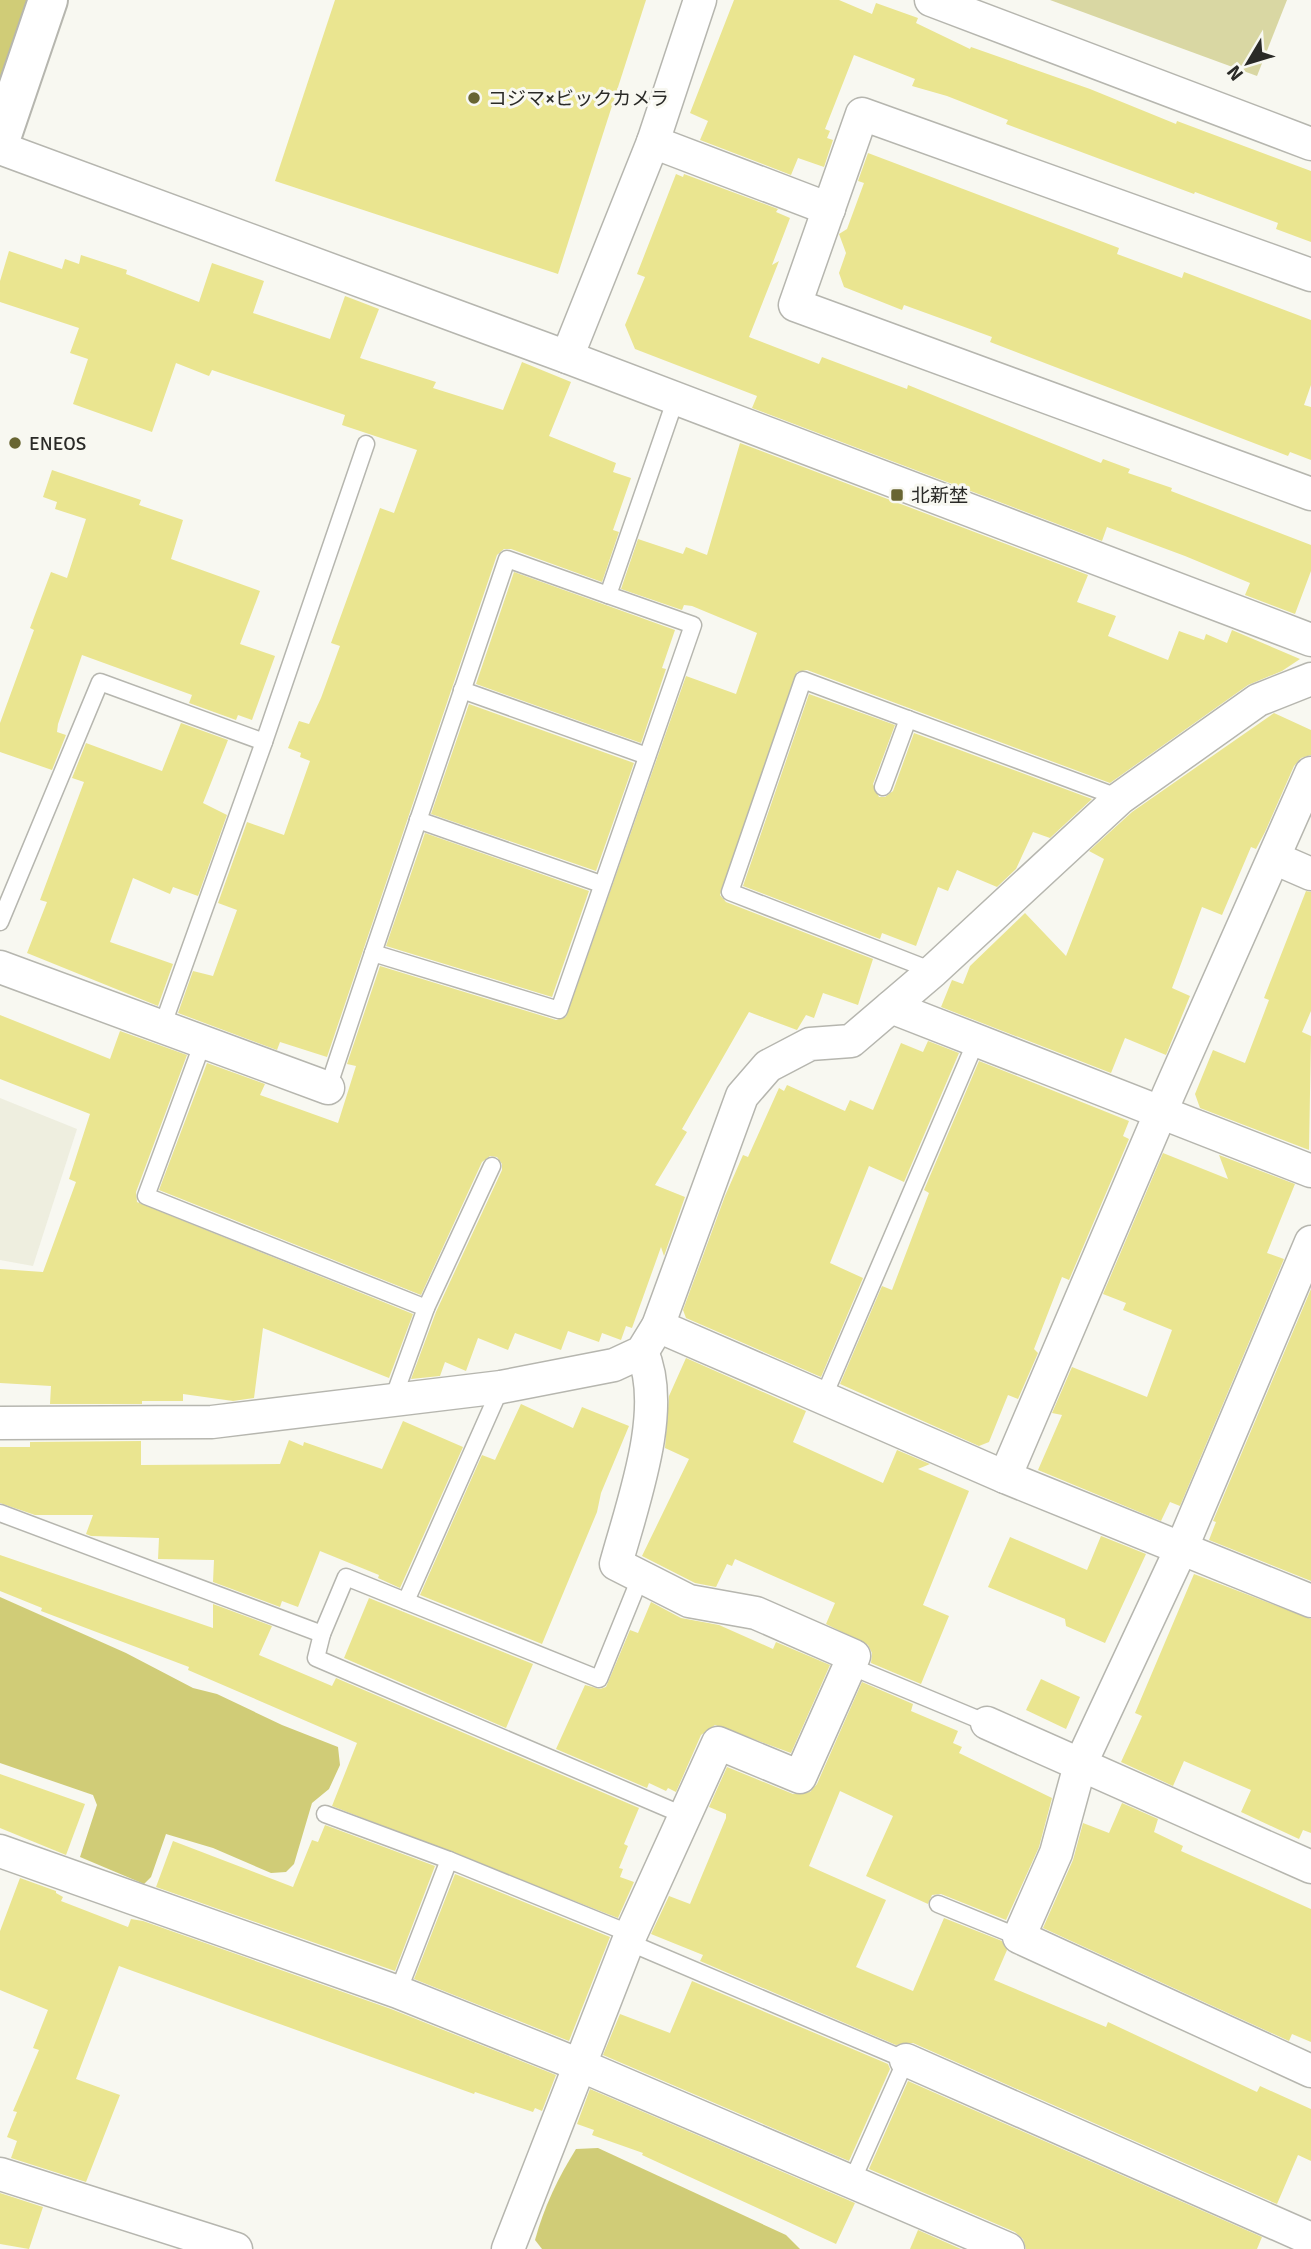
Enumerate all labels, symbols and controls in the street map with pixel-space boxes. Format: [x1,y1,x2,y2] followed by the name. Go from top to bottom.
[1213,28,1283,98] north arrow
[1222,60,1249,85] text: N
[488,87,669,111] place label: コジマ×ビックカメラ
[466,90,482,106] marker: コジマ×ビックカメラ
[29,432,86,456] place label: ENEOS
[7,435,23,451] marker: ENEOS
[911,484,968,508] place label: 北新埜
[889,487,905,503] marker: 北新埜

